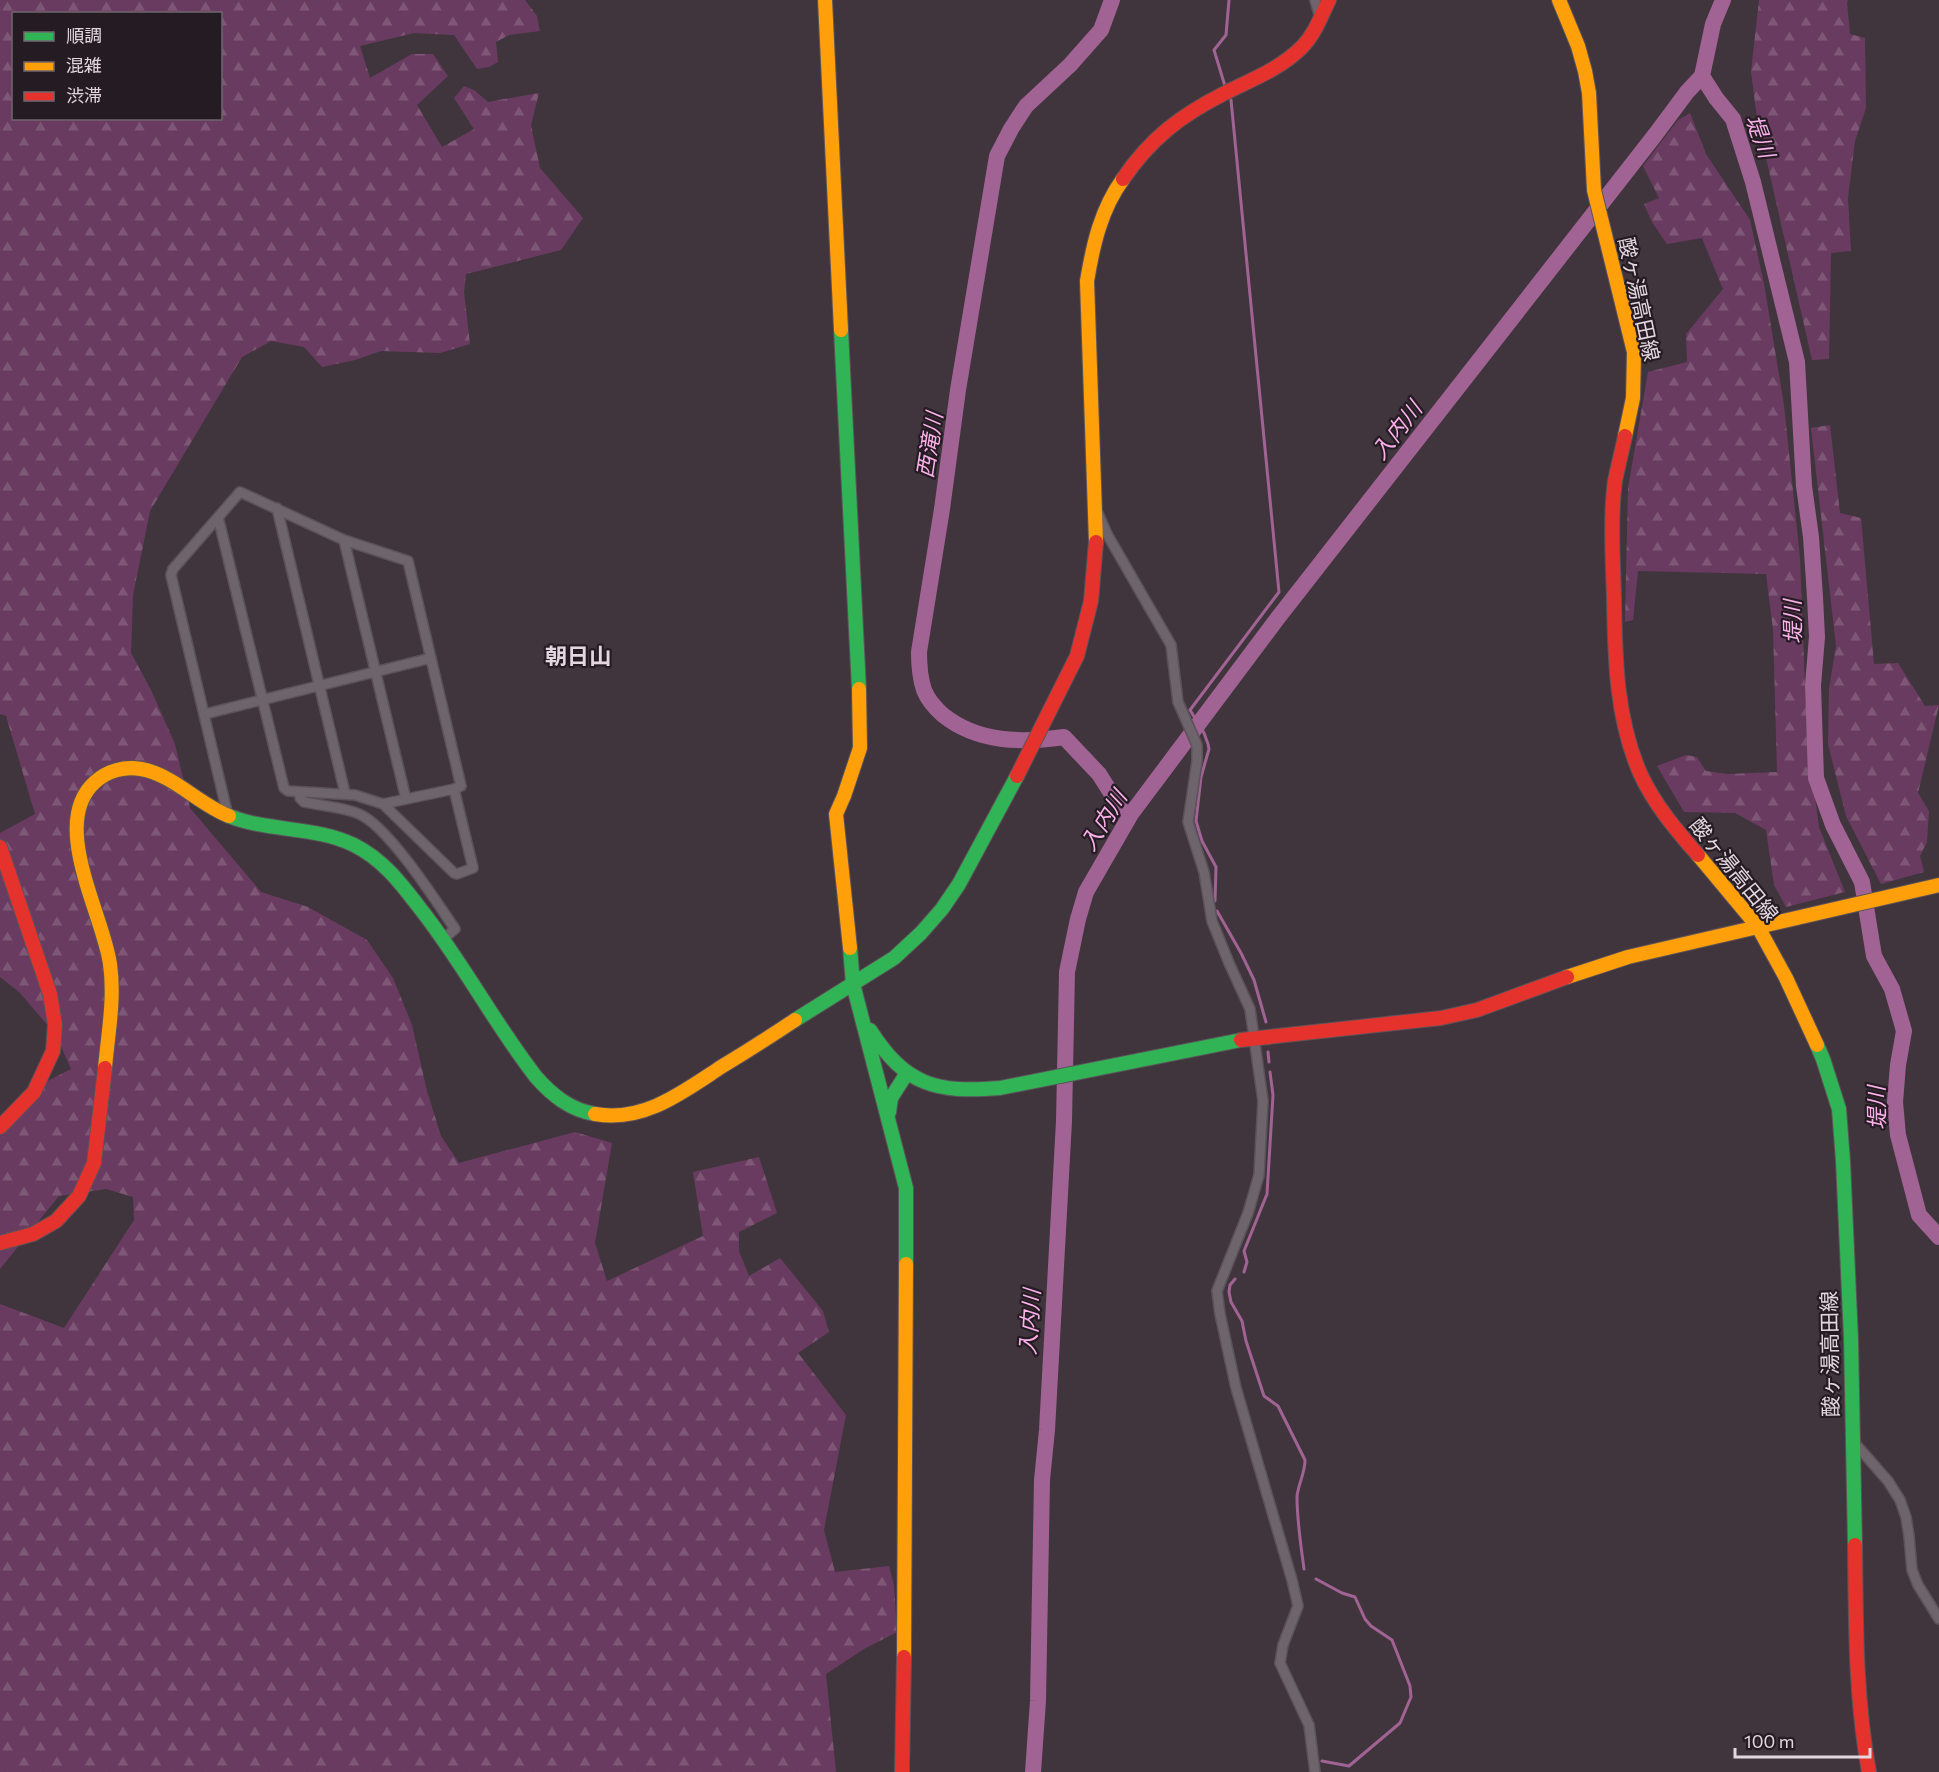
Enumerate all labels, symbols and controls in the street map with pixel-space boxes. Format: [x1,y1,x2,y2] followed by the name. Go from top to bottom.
[12,12,222,120] legend
[66,24,102,46] text: 順調
[66,54,102,76] text: 混雑
[66,84,102,106] text: 渋滞
[1741,111,1782,163] water label: 堤川
[1615,235,1665,363] street label: 酸ヶ湯高田線
[1365,394,1428,464] water label: 入内川
[911,408,948,480] water label: 西滝川
[1778,598,1806,644] water label: 堤川
[545,642,611,669] district label: 朝日山
[1074,783,1133,855] water label: 入内川
[1686,812,1784,926] street label: 酸ヶ湯高田線
[1862,1084,1890,1130] water label: 堤川
[1013,1286,1045,1356] water label: 入内川
[1815,1291,1843,1417] street label: 酸ヶ湯高田線
[1735,1721,1870,1759] scale bar
[1744,1730,1794,1752] text: 100 m

